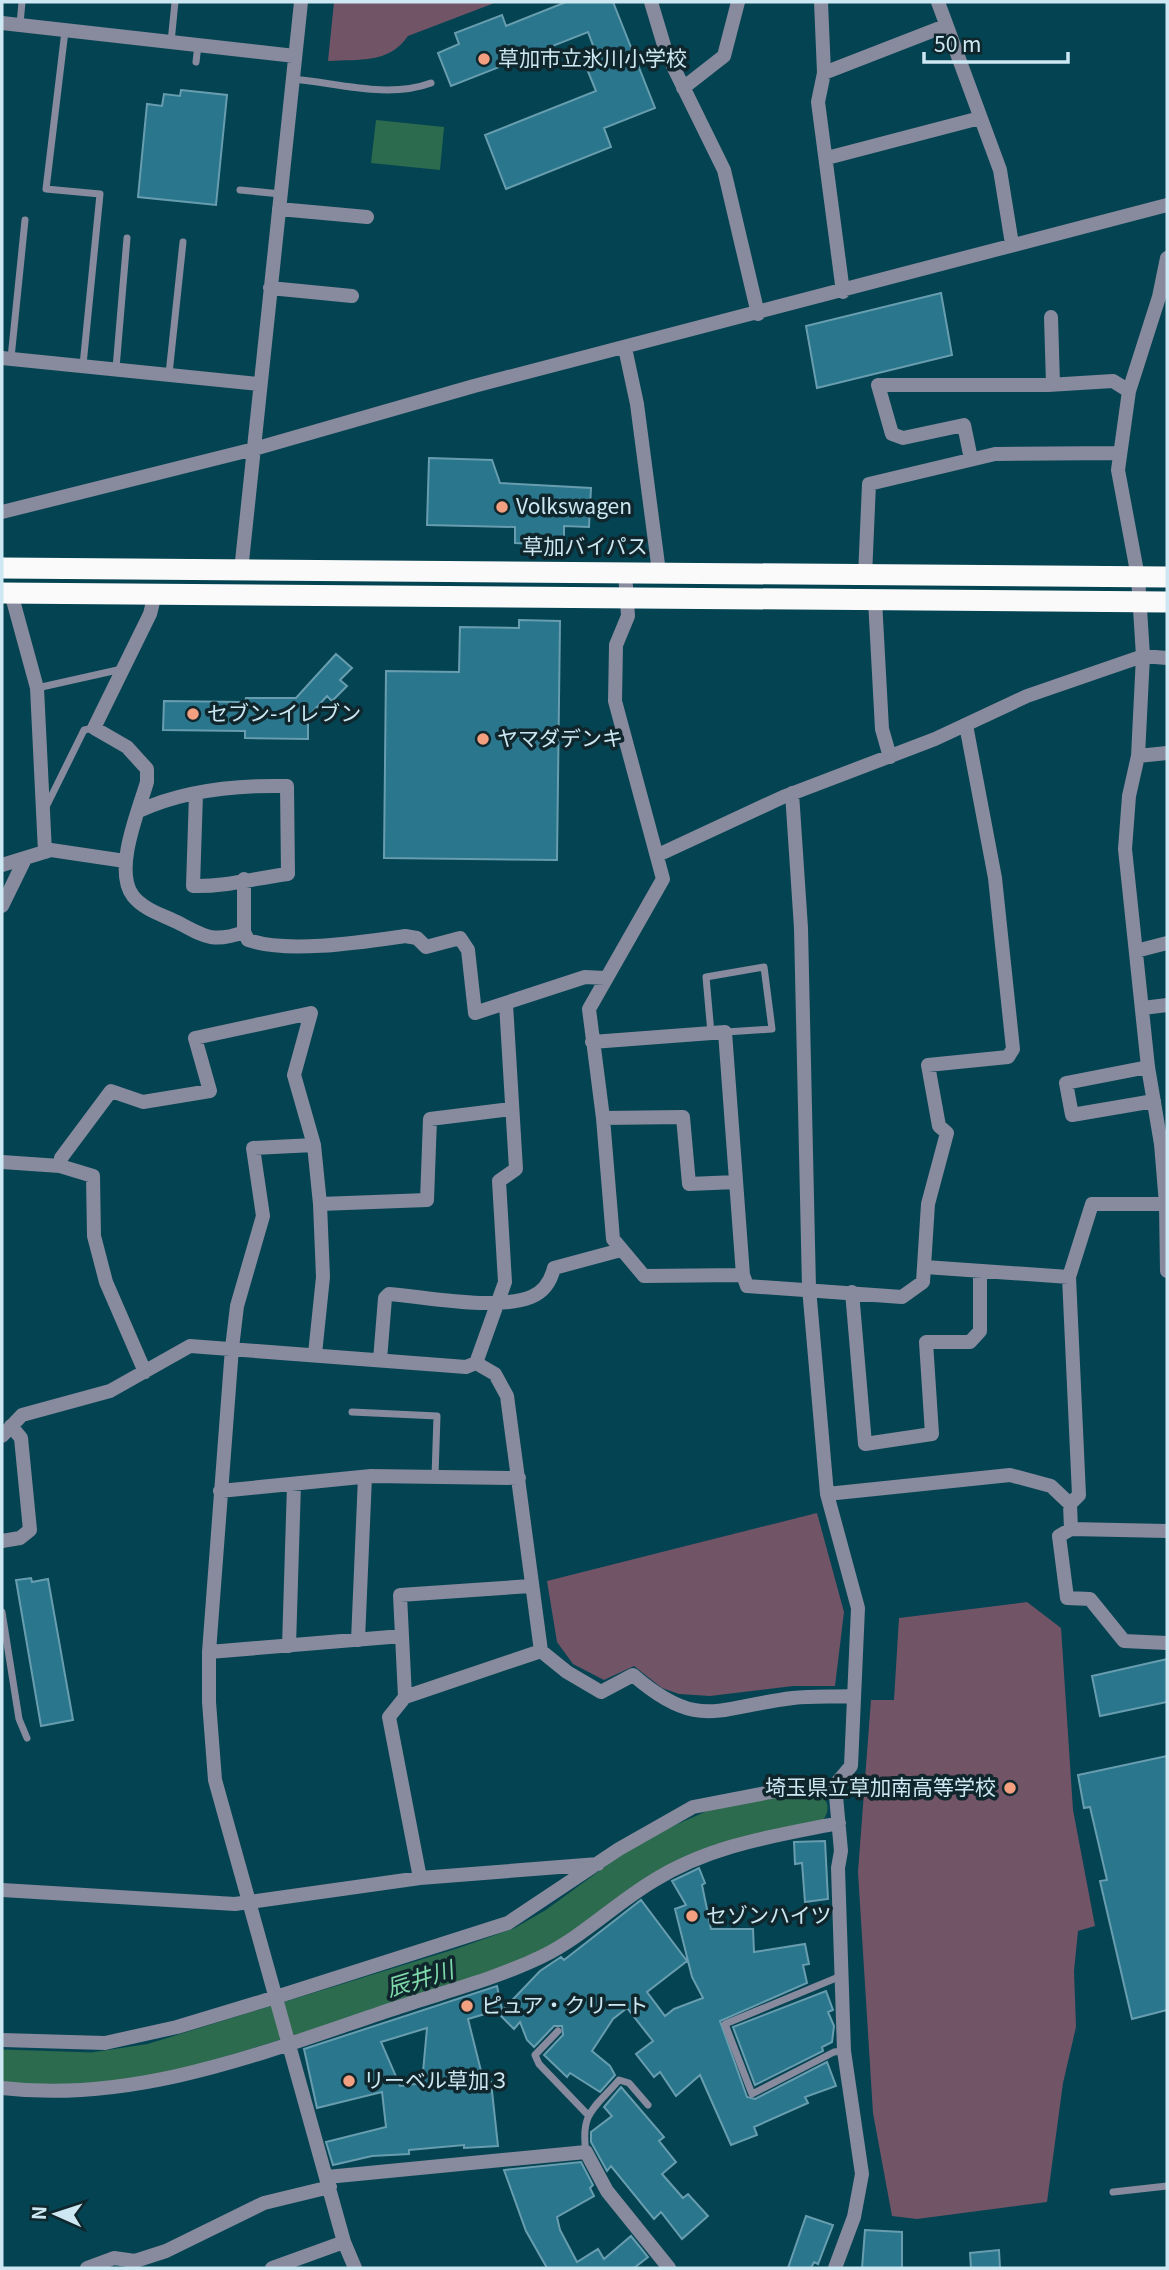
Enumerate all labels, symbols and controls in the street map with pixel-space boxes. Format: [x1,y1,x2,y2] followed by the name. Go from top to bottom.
[924,21,1068,65] scale bar
[934,28,981,58] text: 50 m
[498,42,687,72] place label: 草加市立氷川小学校
[476,51,492,67] marker: 草加市立氷川小学校
[516,490,632,520] place label: Volkswagen
[494,499,510,515] marker: Volkswagen
[522,530,648,560] street label: 草加バイパス
[207,697,361,727] place label: セブン-イレブン
[185,706,201,722] marker: セブン-イレブン
[497,722,623,752] place label: ヤマダデンキ
[475,731,491,747] marker: ヤマダデンキ
[765,1771,996,1801] place label: 埼玉県立草加南高等学校
[1002,1780,1018,1796] marker: 埼玉県立草加南高等学校
[706,1899,832,1929] place label: セゾンハイツ
[684,1908,700,1924] marker: セゾンハイツ
[381,1950,460,2003] water label: 辰井川
[481,1989,649,2019] place label: ピュア・クリート
[459,1998,475,2014] marker: ピュア・クリート
[363,2064,510,2094] place label: リーベル草加３
[341,2073,357,2089] marker: リーベル草加３
[21,2179,91,2249] north arrow
[24,2205,51,2221] text: N

